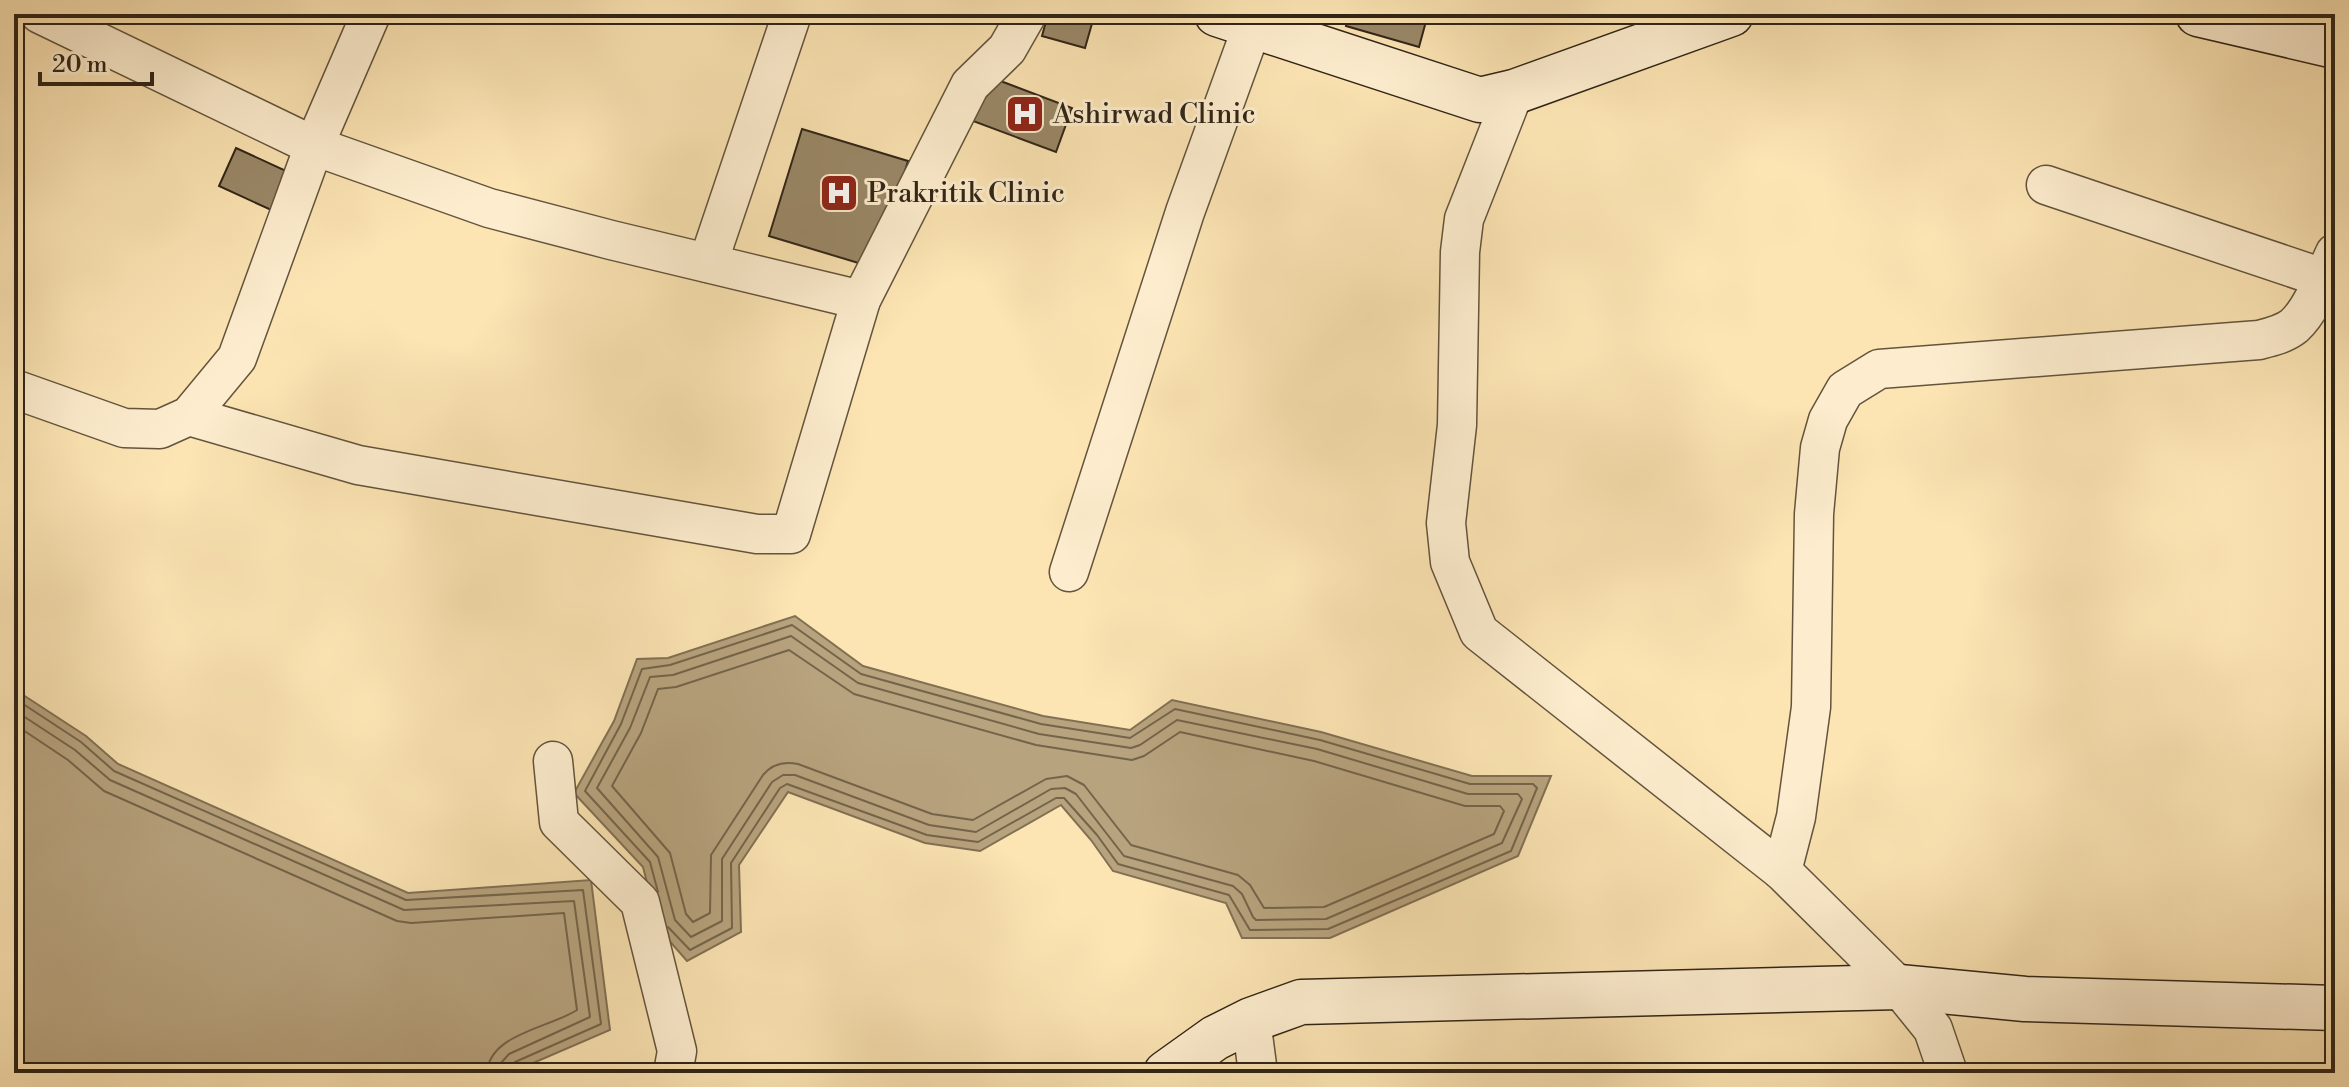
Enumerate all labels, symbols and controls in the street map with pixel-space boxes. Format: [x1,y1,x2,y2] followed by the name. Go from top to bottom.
[40,36,152,86] scale bar
[52,50,108,80] text: 20 m
[1004,93,1046,135] hospital icon: Ashirwad Clinic
[1052,97,1256,132] place label: Ashirwad Clinic
[818,172,860,214] hospital icon: Prakritik Clinic
[867,176,1065,211] place label: Prakritik Clinic

